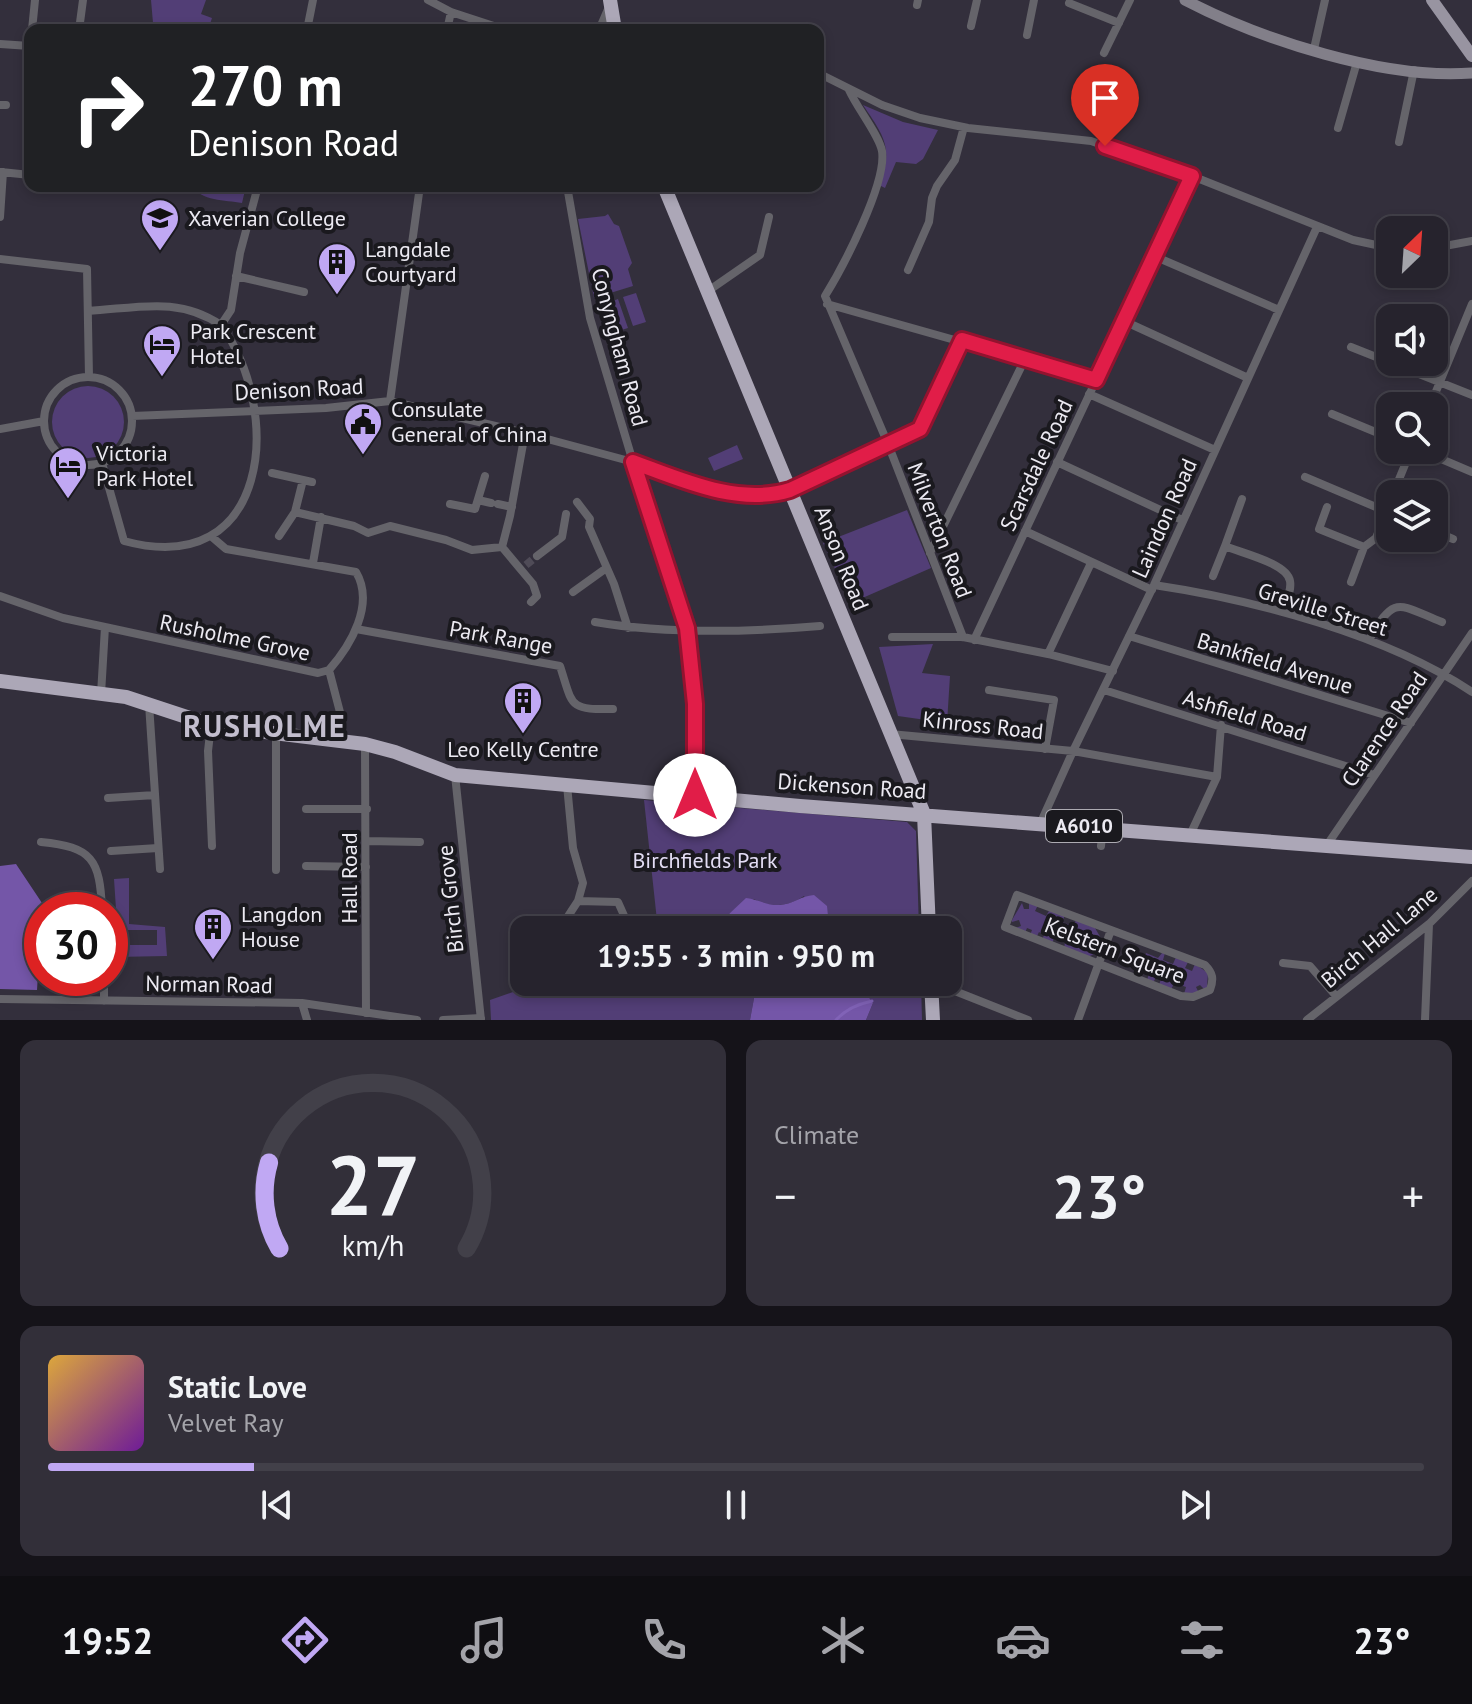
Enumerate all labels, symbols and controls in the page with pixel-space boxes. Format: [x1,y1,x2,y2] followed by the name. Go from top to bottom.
[188,49,343,121] text: 270 m
[56,56,160,160] icon: right
[1071,64,1139,146] pin
[1083,76,1127,120] icon: arrive
[188,119,399,166] text: Denison Road
[139,197,181,252] school or university icon: Xaverian College
[188,204,346,232] place label: Xaverian College
[1376,216,1448,288] north arrow
[1376,216,1448,552] map controls
[365,235,457,288] place label: Langdale Courtyard
[316,241,358,296] building icon: Langdale Courtyard
[585,265,655,429] street label: Conyngham Road
[1376,304,1448,376] button: sound
[190,317,316,370] place label: Park Crescent Hotel
[141,323,183,378] hotel icon: Park Crescent Hotel
[234,372,364,406] street label: Denison Road
[1376,392,1448,464] button: search
[391,395,547,448] place label: Consulate General of China
[993,395,1079,535] street label: Scarsdale Road
[342,401,384,456] public building icon: Consulate General of China
[95,439,194,492] place label: Victoria Park Hotel
[47,445,89,500] hotel icon: Victoria Park Hotel
[1125,454,1203,582] street label: Laindon Road
[901,458,979,602] street label: Milverton Road
[1376,480,1448,552] button: layers
[808,502,876,614] street label: Anson Road
[1255,576,1392,642] street label: Greville Street
[157,607,313,667] street label: Rusholme Grove
[447,614,555,660] street label: Park Range
[1194,626,1356,700] street label: Bankfield Avenue
[1335,666,1433,792] street label: Clarence Road
[502,680,544,735] building icon: Leo Kelly Centre
[1180,683,1310,747] street label: Ashfield Road
[921,705,1045,745] street label: Kinross Road
[183,706,347,745] district label: RUSHOLME
[447,735,599,763] place label: Leo Kelly Centre
[653,753,737,837] position arrow
[777,767,927,805] street label: Dickenson Road
[1046,810,1122,842] road number: A6010
[335,833,363,924] street label: Hall Road
[430,844,470,954] street label: Birch Grove
[632,846,778,874] park label: Birchfields Park
[1315,880,1443,994] street label: Birch Hall Lane
[24,892,128,996] speed limit sign: 30
[241,900,322,953] place label: Langdon House
[192,906,234,961] building icon: Langdon House
[1041,910,1189,990] street label: Kelstern Square
[597,936,875,975] text: 19:55 · 3 min · 950 m
[145,969,273,999] street label: Norman Road
[774,1118,859,1151] text: Climate
[326,1130,420,1238] text: 27
[1052,1157,1146,1235] text: 23°
[774,1167,796,1224] text: −
[1402,1167,1424,1224] text: +
[342,1227,404,1264] text: km/h
[168,1367,307,1406] text: Static Love
[168,1406,284,1439] text: Velvet Ray
[255,1483,299,1527] icon: previous
[714,1483,758,1527] icon: pause
[1173,1483,1217,1527] icon: next
[277,1612,333,1668] icon: directions
[456,1612,512,1668] icon: music
[636,1612,692,1668] icon: phone
[815,1612,871,1668] icon: climate
[995,1612,1051,1668] icon: car
[1174,1612,1230,1668] icon: filters
[62,1617,153,1664] text: 19:52
[1354,1617,1410,1664] text: 23°

